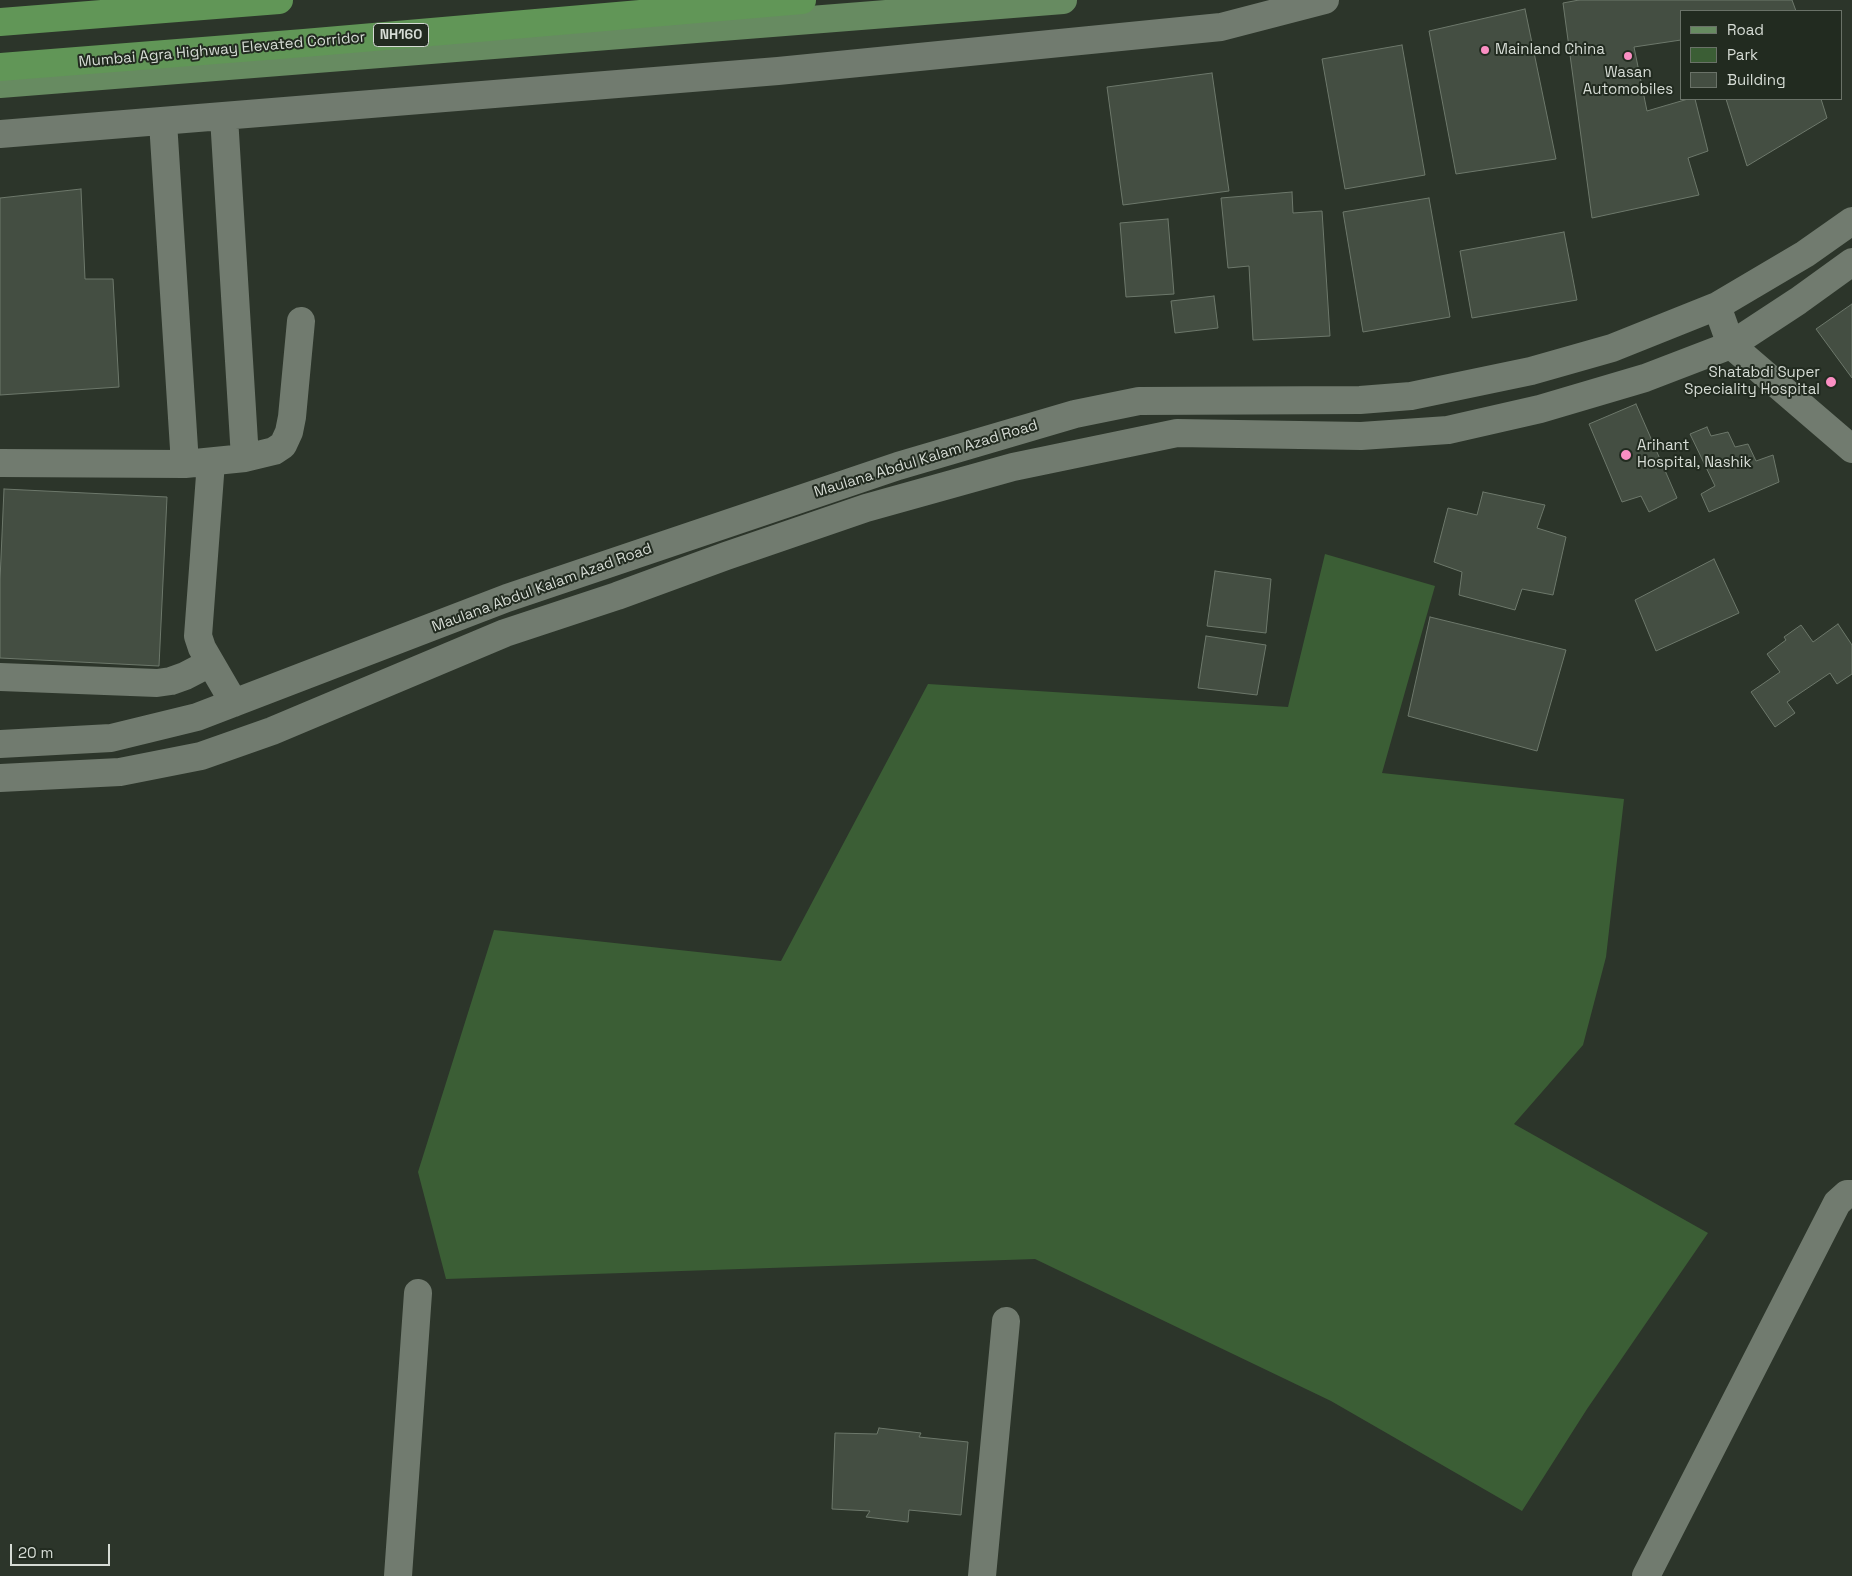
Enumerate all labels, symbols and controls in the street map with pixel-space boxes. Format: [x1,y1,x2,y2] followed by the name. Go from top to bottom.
[1680,10,1842,100] legend
[1727,20,1764,39] text: Road
[374,24,428,46] road number: NH160
[78,28,366,72] street label: Mumbai Agra Highway Elevated Corridor
[1495,41,1605,59] place label: Mainland China
[1479,44,1491,56] marker: Mainland China
[1727,45,1758,64] text: Park
[1622,50,1634,62] marker: Wasan Automobiles
[1583,64,1673,99] place label: Wasan Automobiles
[1727,70,1786,89] text: Building
[1684,364,1820,399] place label: Shatabdi Super Speciality Hospital
[1824,375,1838,389] marker: Shatabdi Super Speciality Hospital
[812,416,1040,502] street label: Maulana Abdul Kalam Azad Road
[1637,437,1751,472] place label: Arihant Hospital, Nashik
[1619,448,1633,462] marker: Arihant Hospital, Nashik
[430,540,654,636] street label: Maulana Abdul Kalam Azad Road
[12,1534,112,1566] scale bar
[18,1543,53,1562] text: 20 m

